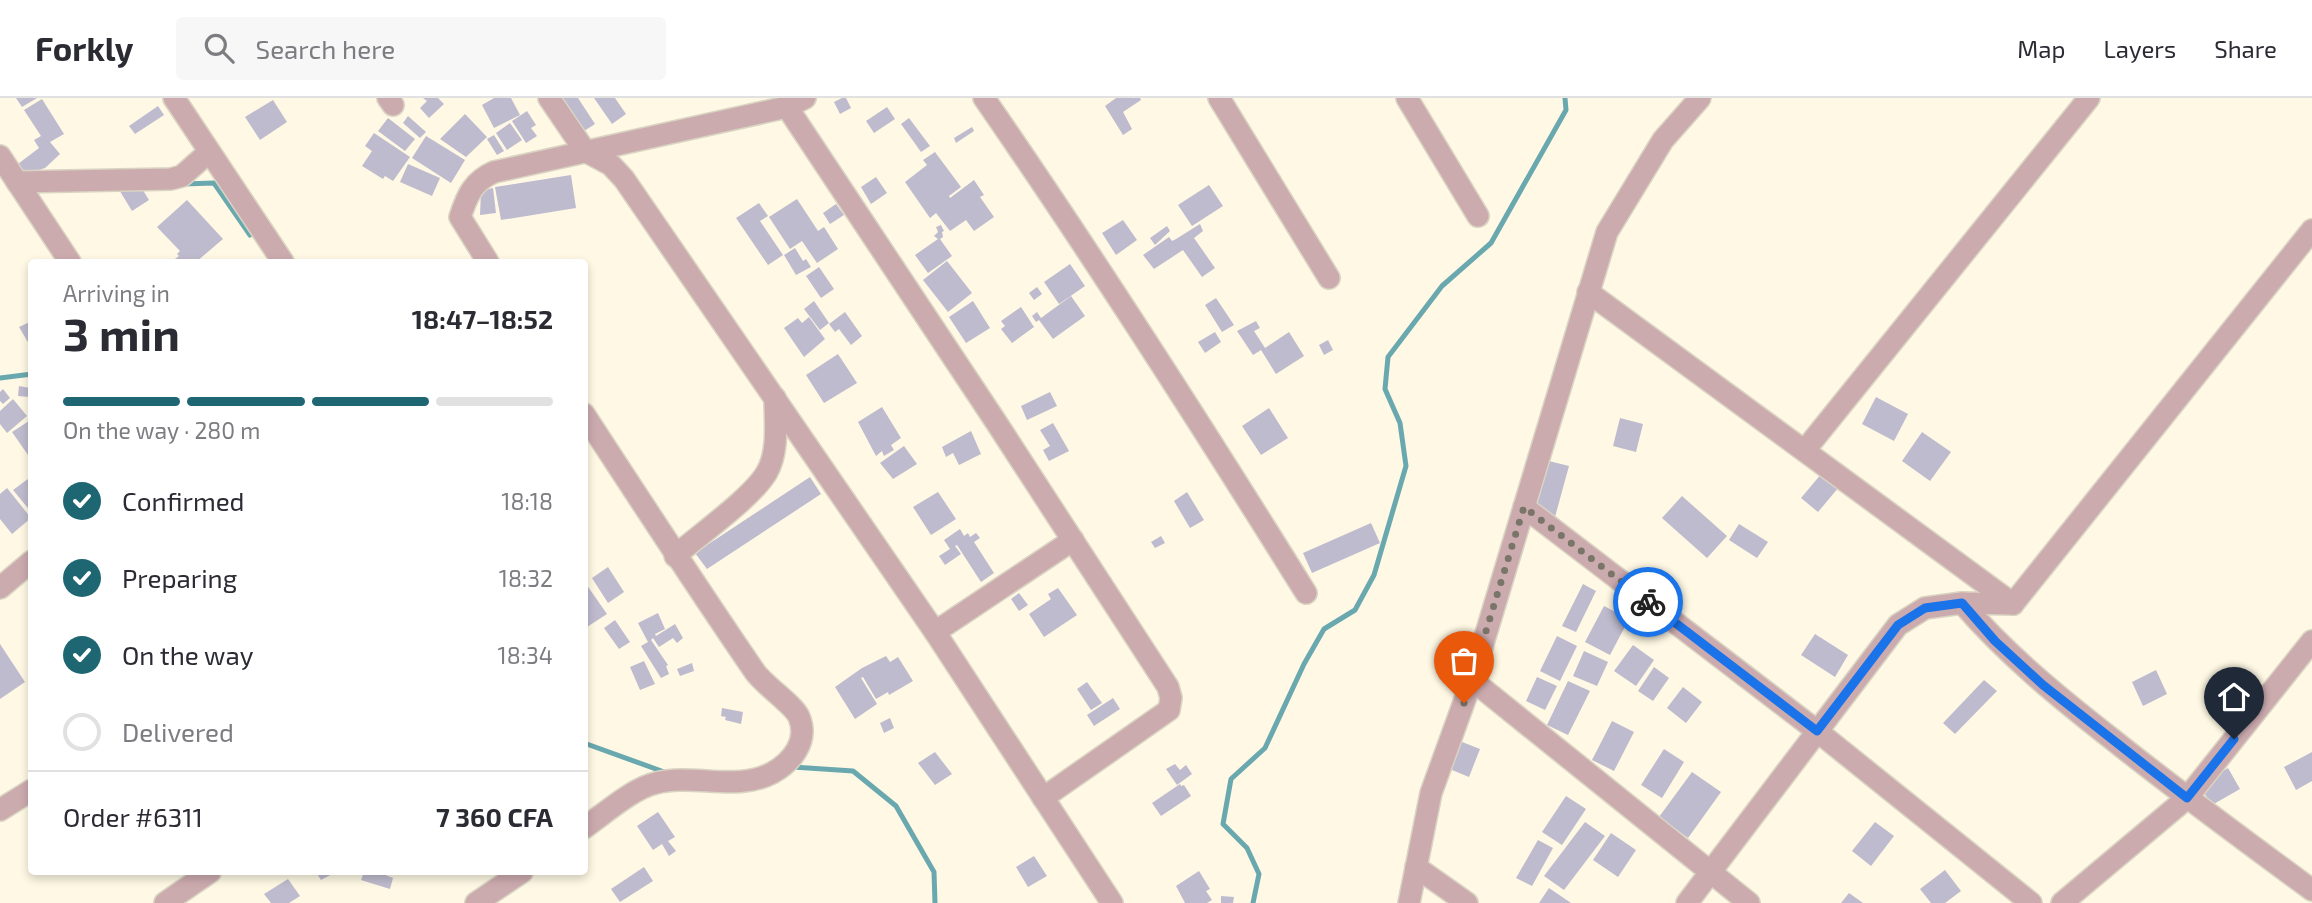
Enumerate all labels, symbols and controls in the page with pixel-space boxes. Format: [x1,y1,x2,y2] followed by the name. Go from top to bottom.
[176,17,666,80] search box
[35,28,134,68] text: Forkly
[200,29,238,67] icon: search
[256,33,395,64] text: Search here
[2017,34,2065,63] text: Map
[2103,34,2176,63] text: Layers
[2214,34,2277,63] text: Share
[63,279,170,307] text: Arriving in
[412,303,553,334] text: 18:47–18:52
[63,305,180,360] text: 3 min
[63,416,260,444] text: On the way · 280 m
[63,482,101,520] icon: check
[122,485,245,516] text: Confirmed
[501,487,553,515] text: 18:18
[63,559,101,597] icon: check
[122,562,237,593] text: Preparing
[499,564,553,592] text: 18:32
[1613,567,1683,637] courier
[1629,583,1667,621] icon: bike
[1434,631,1494,703] pin
[63,636,101,674] icon: check
[122,639,253,670] text: On the way
[498,641,553,669] text: 18:34
[1445,642,1483,680] icon: bag
[2204,667,2264,739] pin
[2215,678,2253,716] icon: home
[122,716,234,747] text: Delivered
[63,801,203,832] text: Order #6311
[436,801,553,832] text: 7 360 CFA

